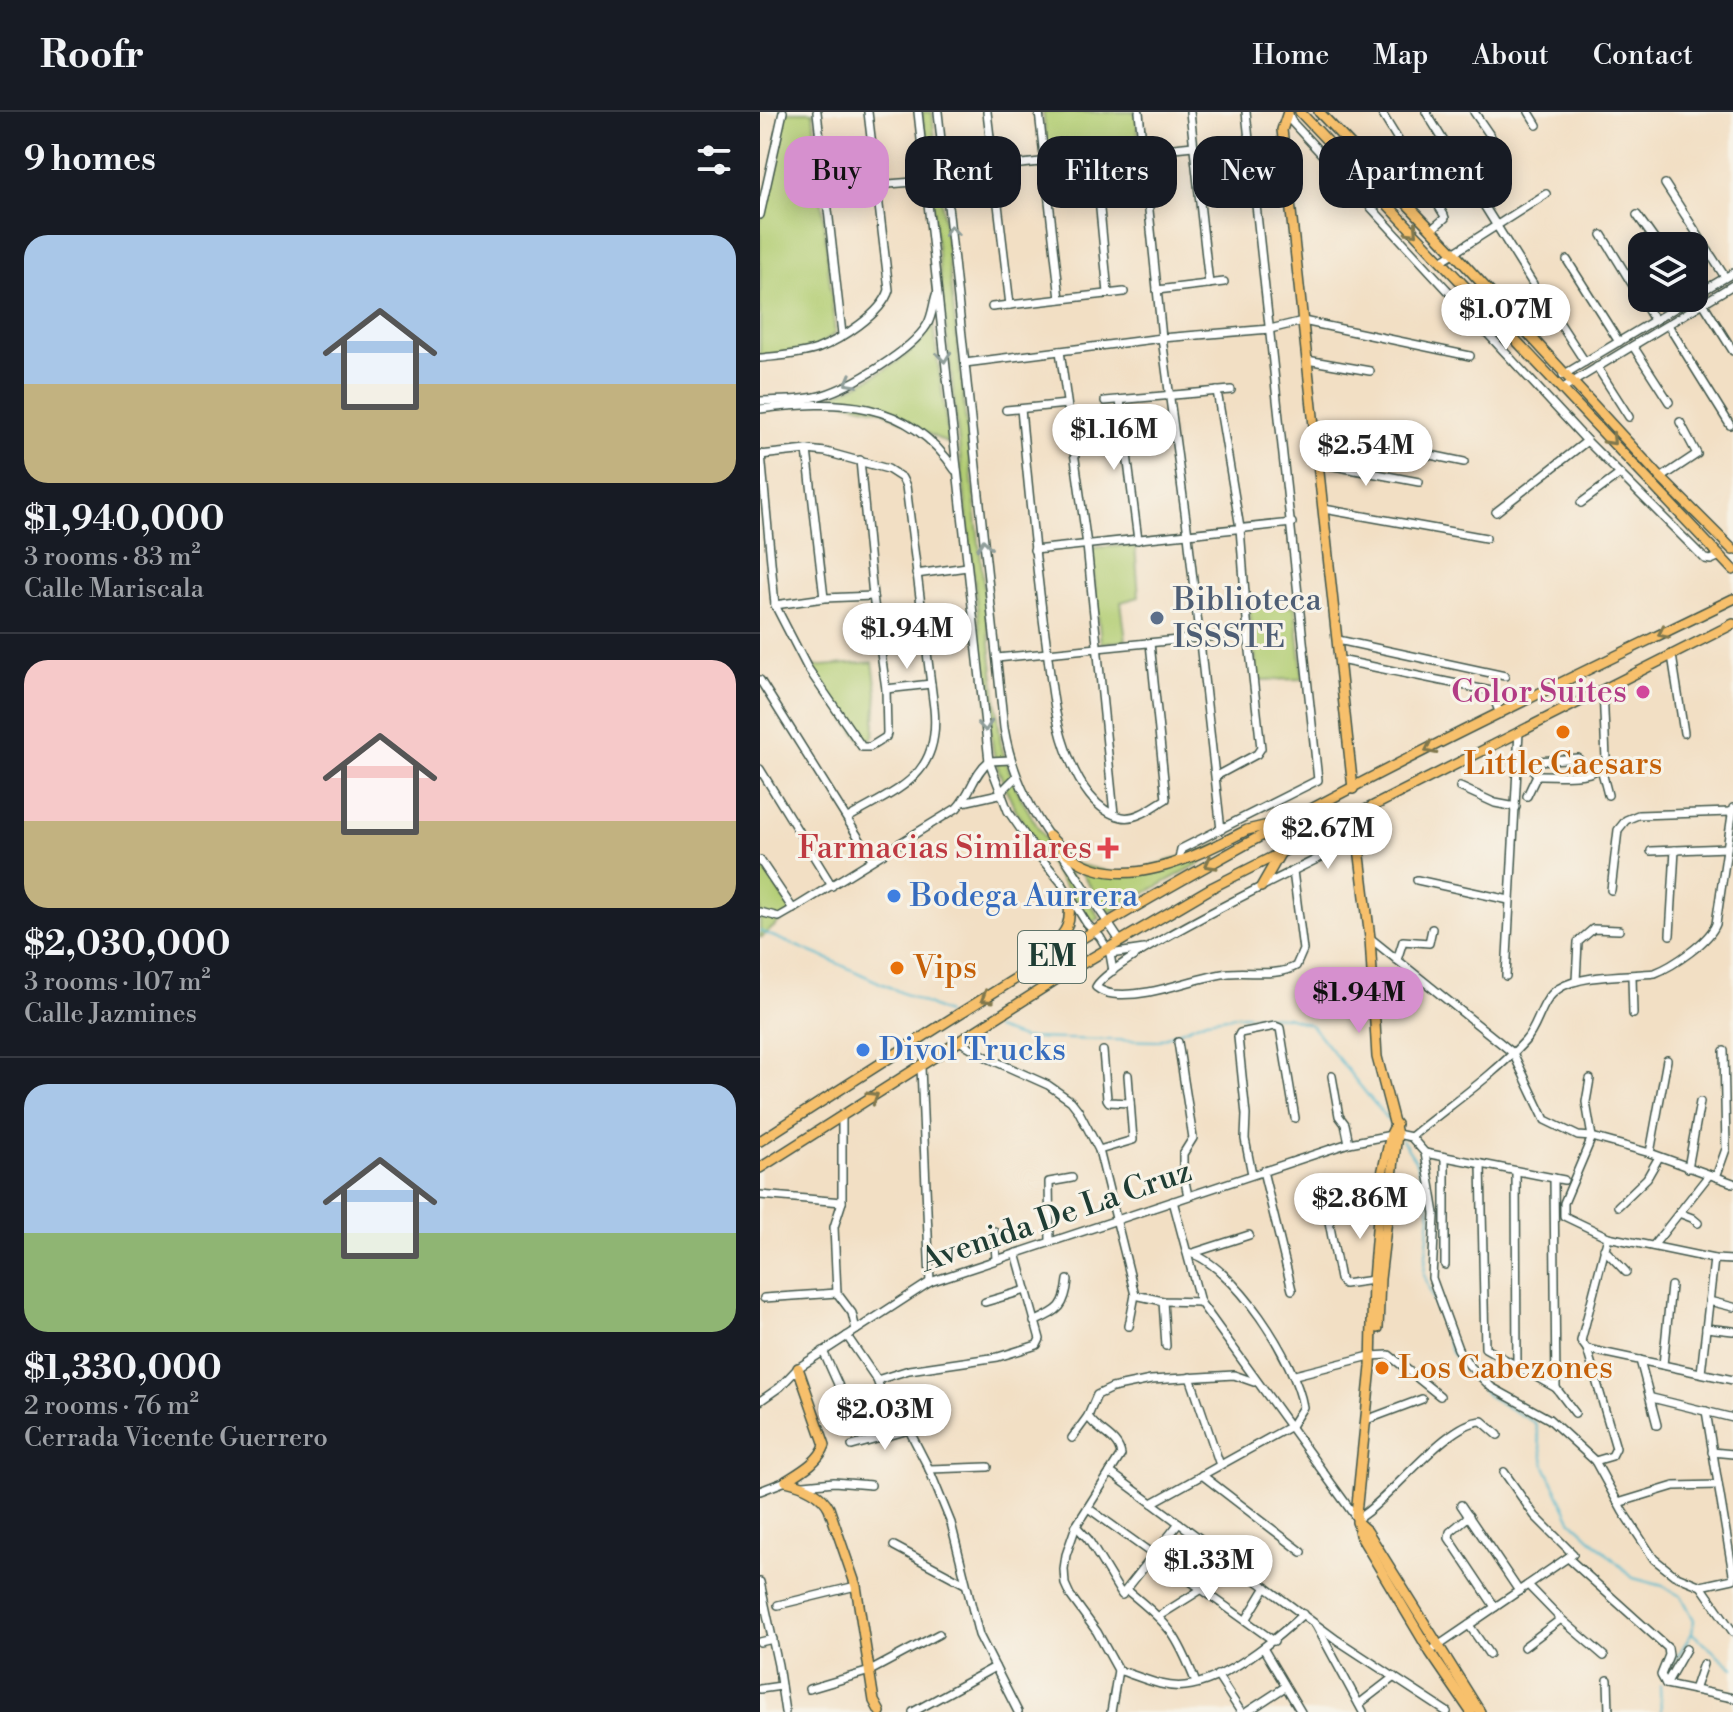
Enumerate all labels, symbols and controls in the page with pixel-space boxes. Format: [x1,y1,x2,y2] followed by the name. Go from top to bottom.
[40,32,144,79] text: Roofr
[1253,38,1329,73] text: Home
[1373,38,1428,73] text: Map
[1472,38,1549,73] text: About
[1593,38,1693,73] text: Contact
[784,136,889,208] chip: Buy
[905,136,1021,208] chip: Rent
[1037,136,1177,208] chip: Filters
[1193,136,1303,208] chip: New
[1319,136,1512,208] chip: Apartment
[692,138,736,182] icon: filters
[24,139,156,181] text: 9 homes
[1404,222,1418,236] one-way arrow
[942,224,959,237] one-way arrow
[1628,232,1708,312] map controls
[1628,232,1708,312] button: layers
[1441,284,1571,352] pin: $1.07M
[308,287,452,431] icon: home
[1459,294,1553,326] text: $1.07M
[936,350,953,363] one-way arrow
[845,372,859,388] one-way arrow
[1049,404,1179,472] pin: $1.16M
[1070,414,1158,446] text: $1.16M
[1301,420,1431,488] pin: $2.54M
[1318,430,1414,462] text: $2.54M
[1602,431,1617,445] one-way arrow
[24,499,225,541] text: $1,940,000
[976,538,993,551] one-way arrow
[24,541,201,573] text: 3 rooms · 83 m²
[24,573,204,605] text: Calle Mariscala
[1172,580,1322,657] place label: Biblioteca ISSSTE
[842,603,972,671] pin: $1.94M
[1148,609,1166,627] marker: Biblioteca ISSSTE
[861,613,953,645] text: $1.94M
[1656,623,1671,639] one-way arrow
[1451,672,1627,712] place label: Color Suites
[1634,683,1652,701] marker: Color Suites
[308,712,452,856] icon: home
[976,720,993,733] one-way arrow
[1554,723,1572,741] marker: Little Caesars
[1424,740,1439,755] one-way arrow
[1463,744,1663,784] place label: Little Caesars
[1263,803,1393,871] pin: $2.67M
[1281,813,1375,845] text: $2.67M
[798,828,1092,868] place label: Farmacias Similares
[1099,839,1117,857] marker: Farmacias Similares
[1204,854,1218,870] one-way arrow
[909,876,1139,916] place label: Bodega Aurrera
[885,887,903,905] marker: Bodega Aurrera
[24,924,230,966] text: $2,030,000
[1018,931,1086,983] road number: EM
[912,948,977,988] place label: Vips
[888,959,906,977] marker: Vips
[24,966,211,998] text: 3 rooms · 107 m²
[1294,967,1424,1035] pin: $1.94M
[1313,977,1405,1009] text: $1.94M
[981,988,995,1003] one-way arrow
[24,998,197,1030] text: Calle Jazmines
[879,1030,1066,1070] place label: Divol Trucks
[854,1041,872,1059] marker: Divol Trucks
[865,1091,879,1106] one-way arrow
[308,1136,452,1280] icon: home
[914,1151,1197,1282] street label: Avenida De La Cruz
[1295,1173,1425,1241] pin: $2.86M
[1312,1183,1408,1215] text: $2.86M
[24,1348,222,1390] text: $1,330,000
[1398,1348,1613,1388] place label: Los Cabezones
[1373,1359,1391,1377] marker: Los Cabezones
[820,1384,950,1452] pin: $2.03M
[24,1390,199,1422] text: 2 rooms · 76 m²
[836,1394,934,1426] text: $2.03M
[24,1422,328,1454] text: Cerrada Vicente Guerrero
[1144,1535,1274,1603] pin: $1.33M
[1164,1545,1254,1577] text: $1.33M

